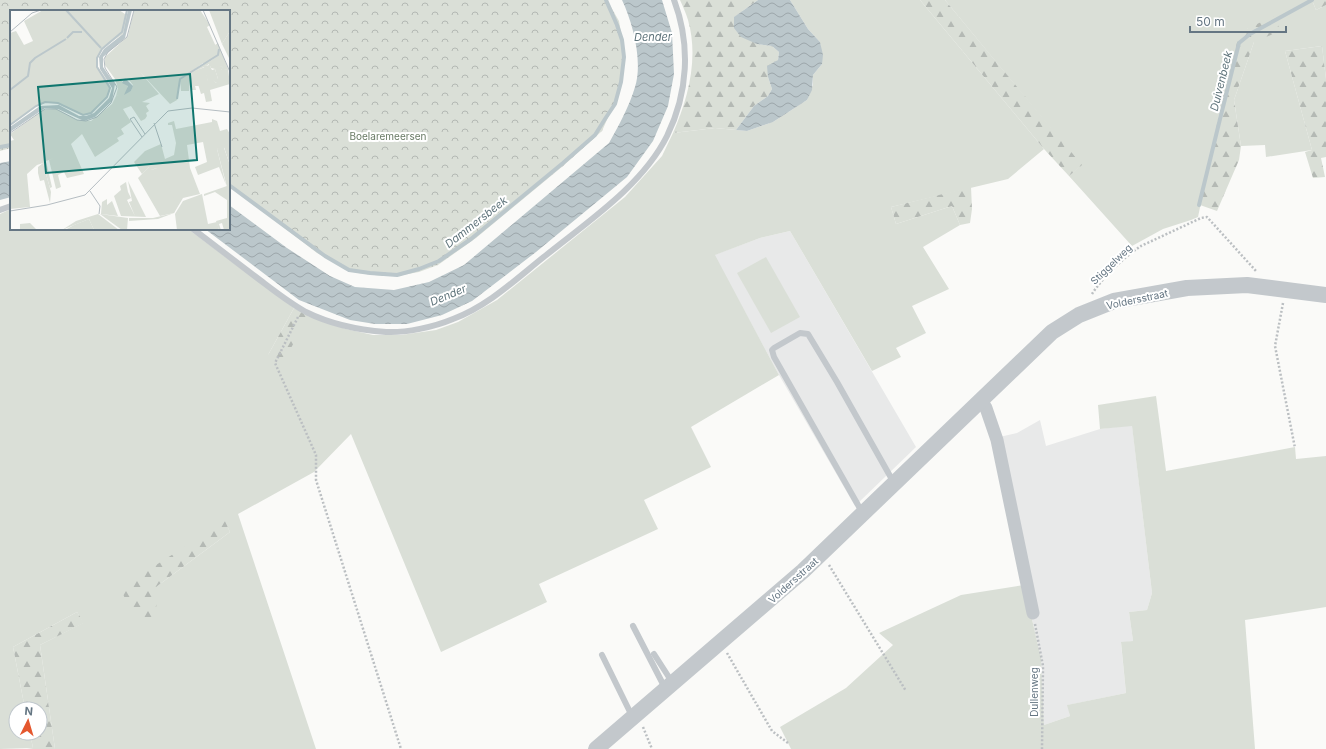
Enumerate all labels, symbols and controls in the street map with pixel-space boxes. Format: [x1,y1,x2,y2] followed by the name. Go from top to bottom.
[1190,8,1286,34] scale bar
[10,10,230,230] inset map
[1196,14,1225,29] text: 50 m
[634,30,673,44] water label: Dender
[1207,49,1235,112] water label: Duivenbeek
[349,130,427,142] park label: Boelaremeersen
[442,193,511,251] water label: Dammersbeek
[1088,241,1134,287] street label: Stiggelweg
[428,281,469,309] water label: Dender
[1105,286,1170,311] street label: Voldersstraat
[766,554,821,605] street label: Voldersstraat
[1028,667,1040,717] street label: Dullenweg
[8,701,48,741] north arrow
[24,704,34,718] text: N

